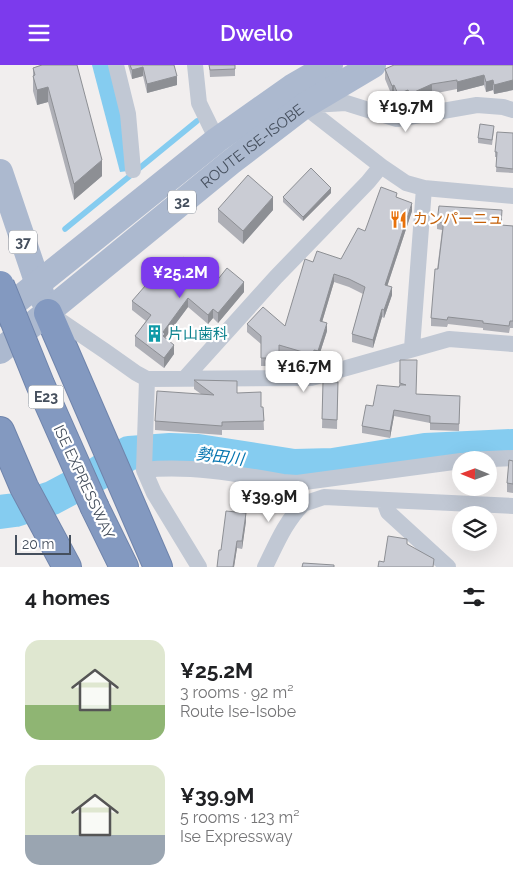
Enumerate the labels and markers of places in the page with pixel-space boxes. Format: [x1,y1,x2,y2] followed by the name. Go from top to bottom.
[365,91,447,133] pin: ¥19.7M
[389,209,409,229] restaurant icon: カンパーニュ
[413,210,503,228] place label: カンパーニュ
[139,257,221,299] pin: ¥25.2M
[144,324,164,344] building icon: 片山歯科
[168,325,228,343] place label: 片山歯科
[263,351,345,393] pin: ¥16.7M
[228,481,310,523] pin: ¥39.9M

